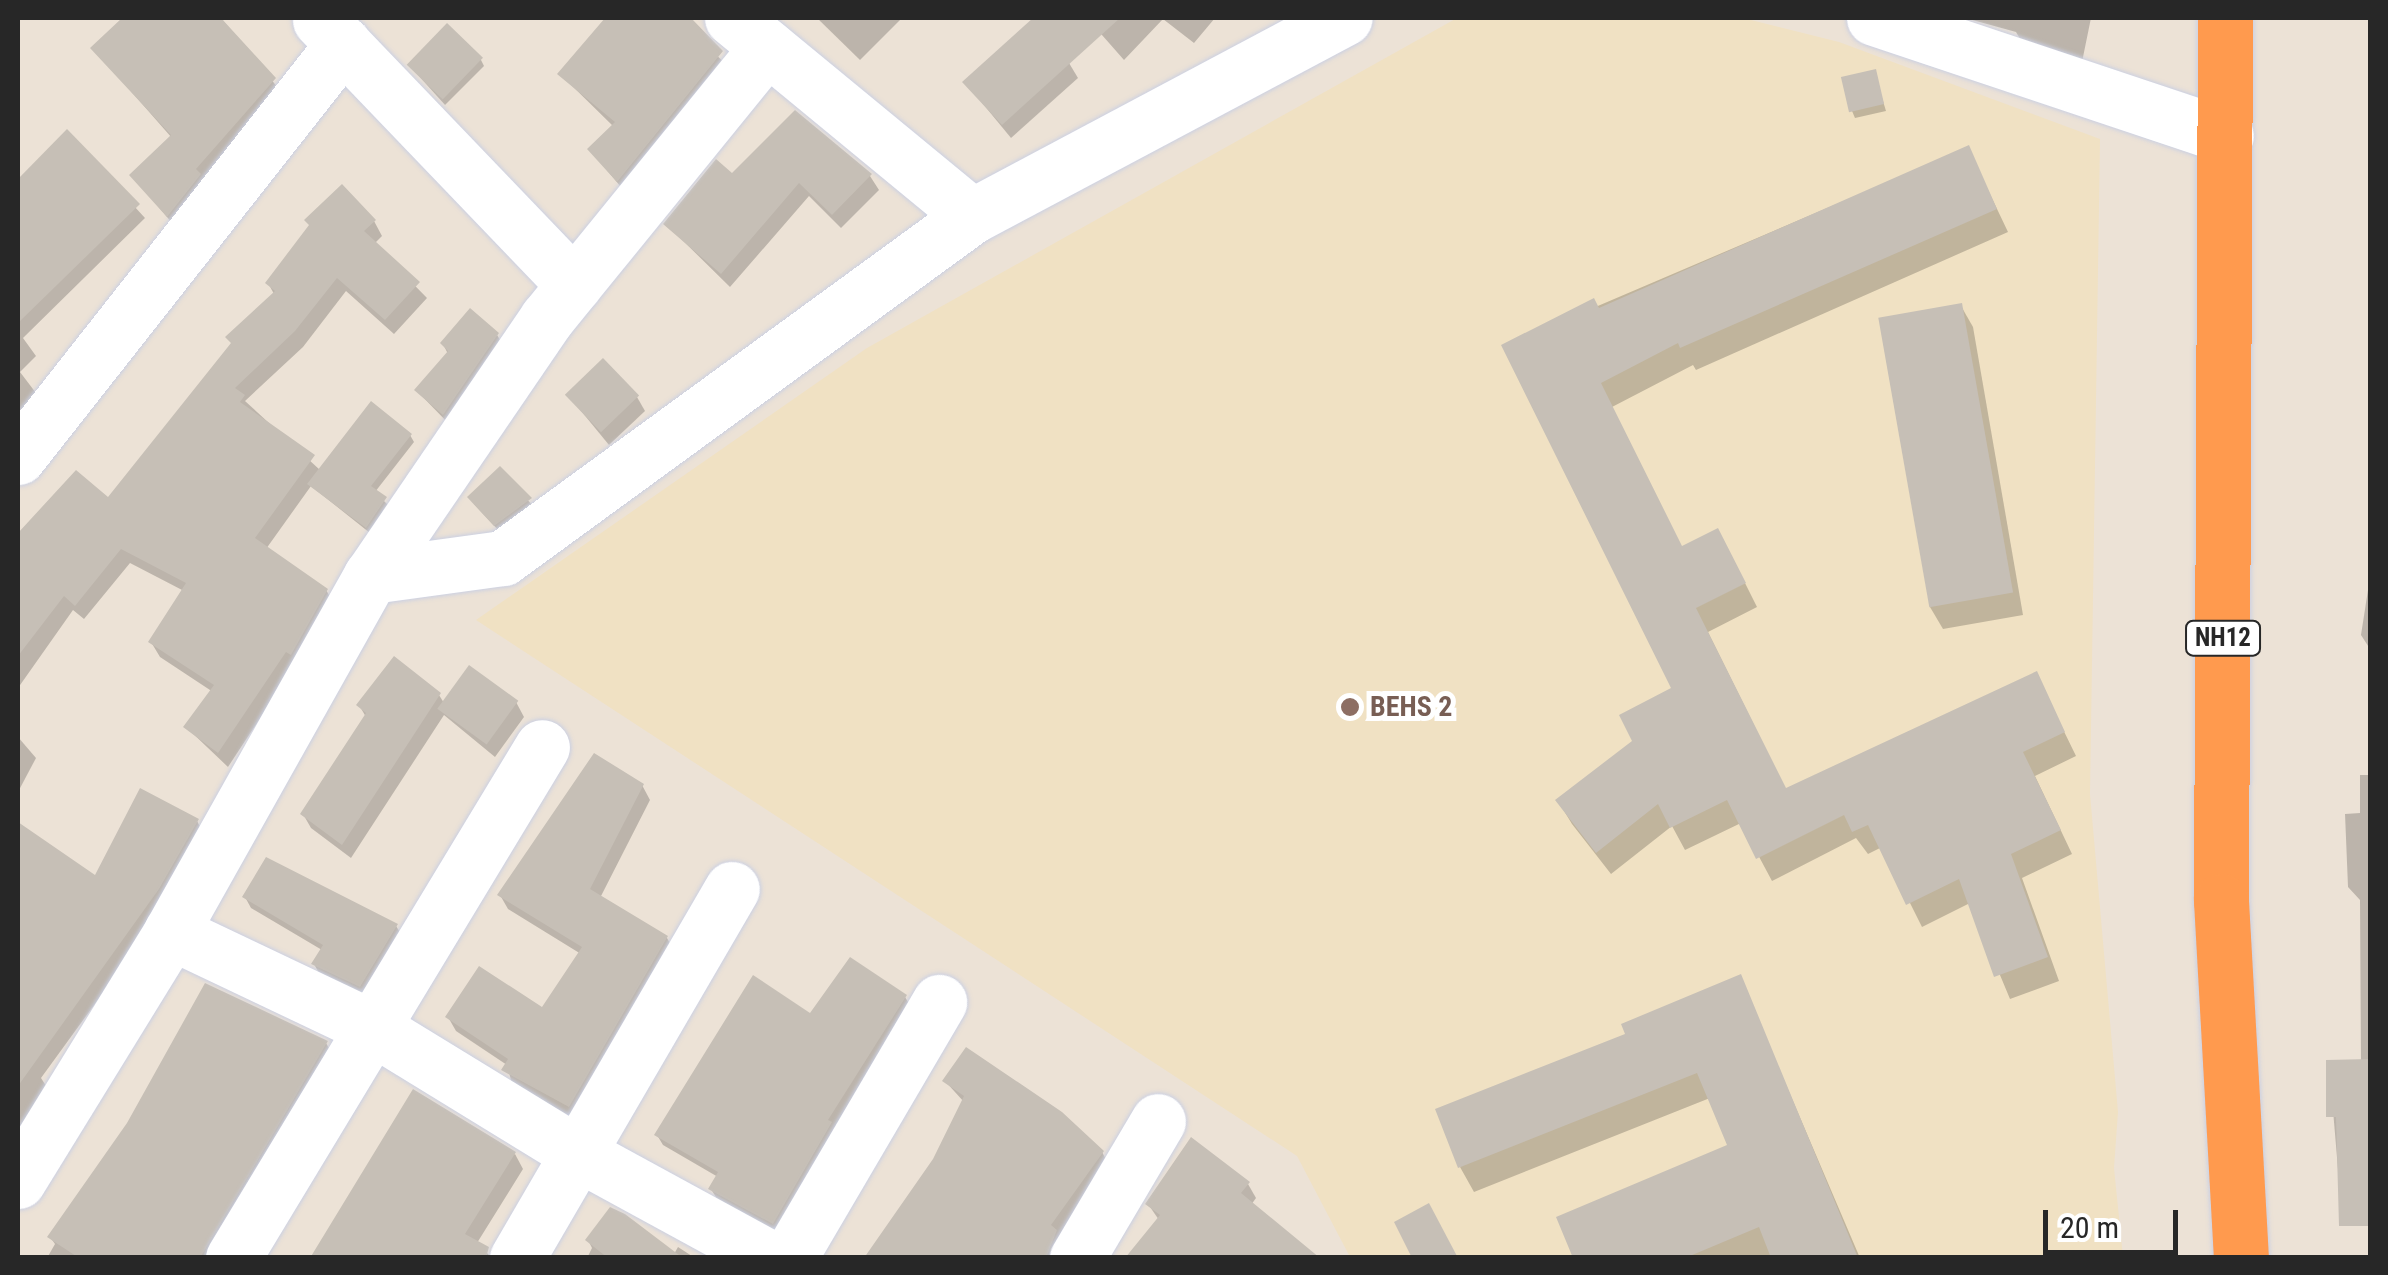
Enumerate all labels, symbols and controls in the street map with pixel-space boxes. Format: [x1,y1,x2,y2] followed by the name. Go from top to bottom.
[2183,618,2263,658] road number: NH12
[1370,690,1452,724] place label: BEHS 2
[1339,696,1361,718] marker: BEHS 2
[2048,1190,2183,1252] scale bar
[2060,1210,2119,1245] text: 20 m

